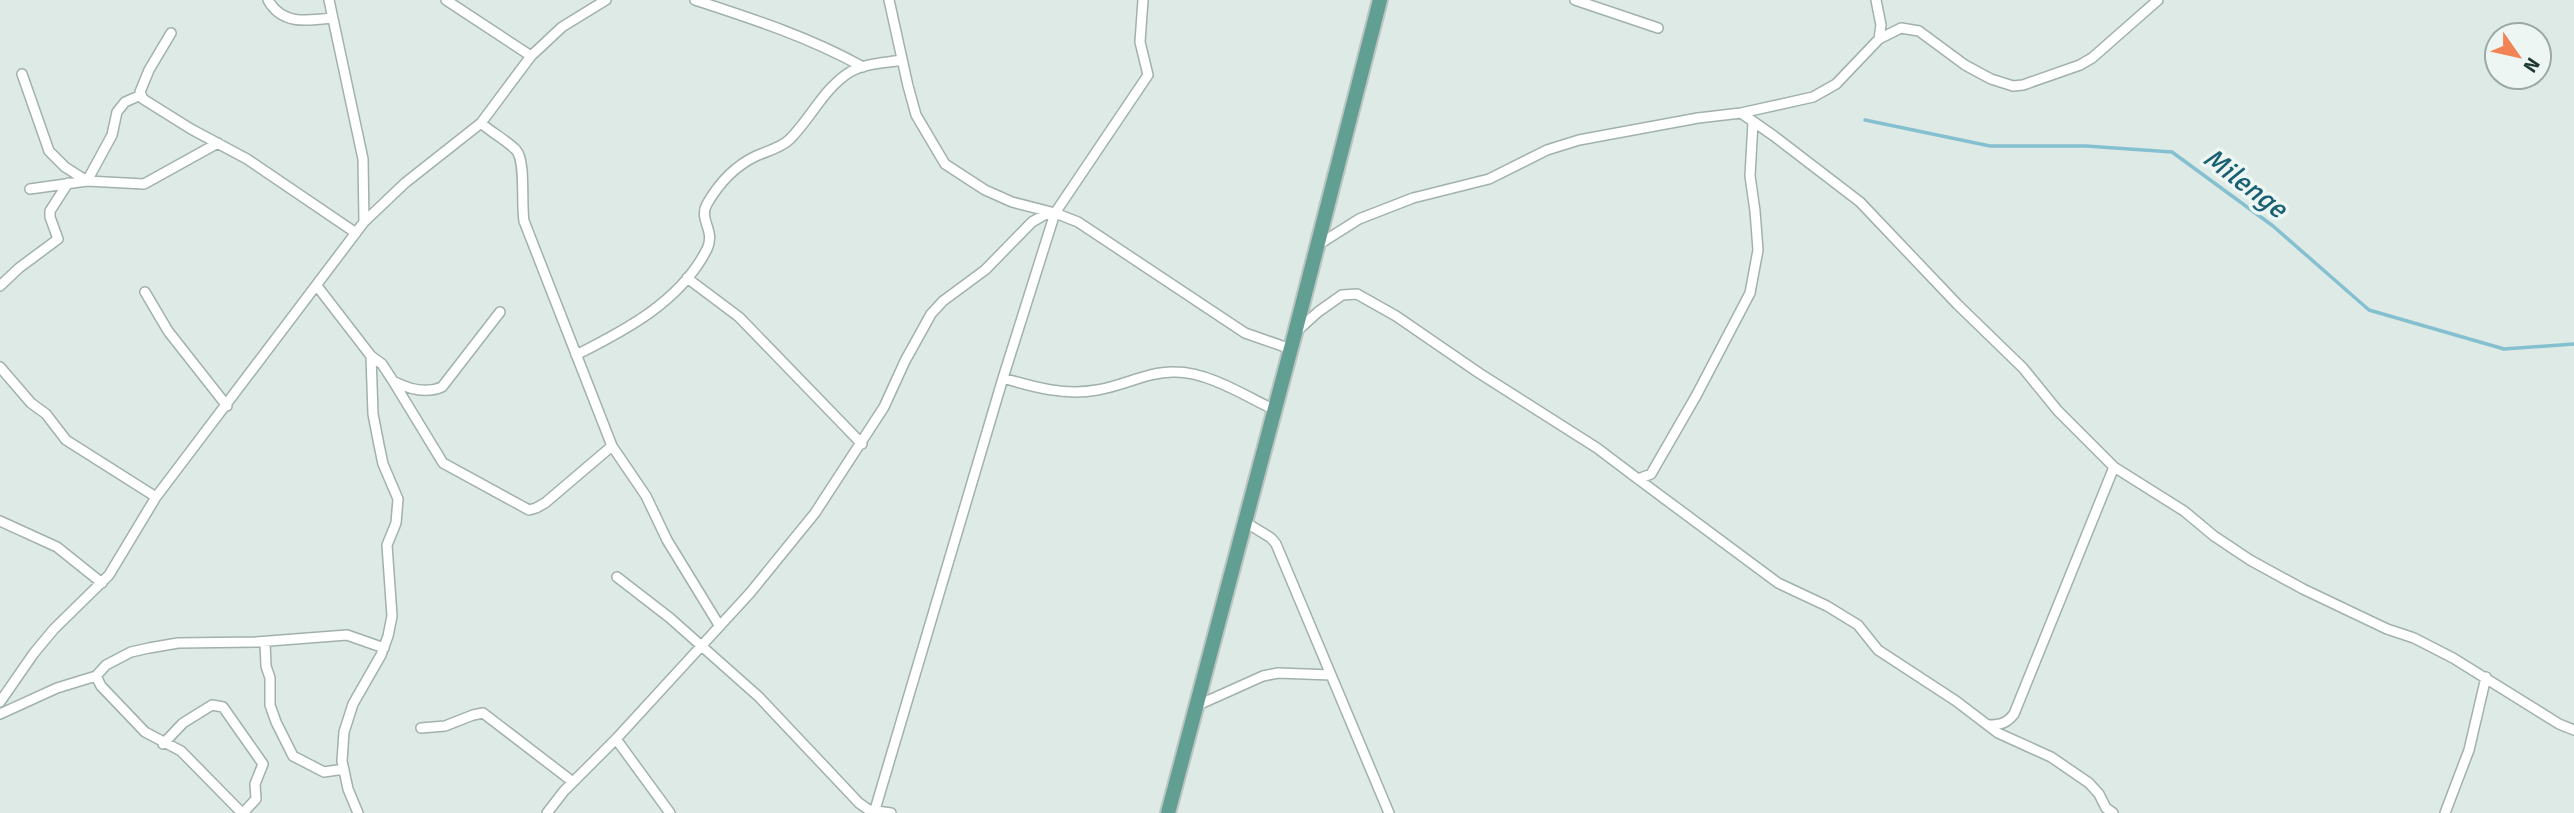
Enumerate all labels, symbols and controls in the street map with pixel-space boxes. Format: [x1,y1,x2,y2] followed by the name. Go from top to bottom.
[2483,21,2553,91] north arrow
[2518,53,2545,77] text: N
[2196,140,2295,227] water label: Milenge

